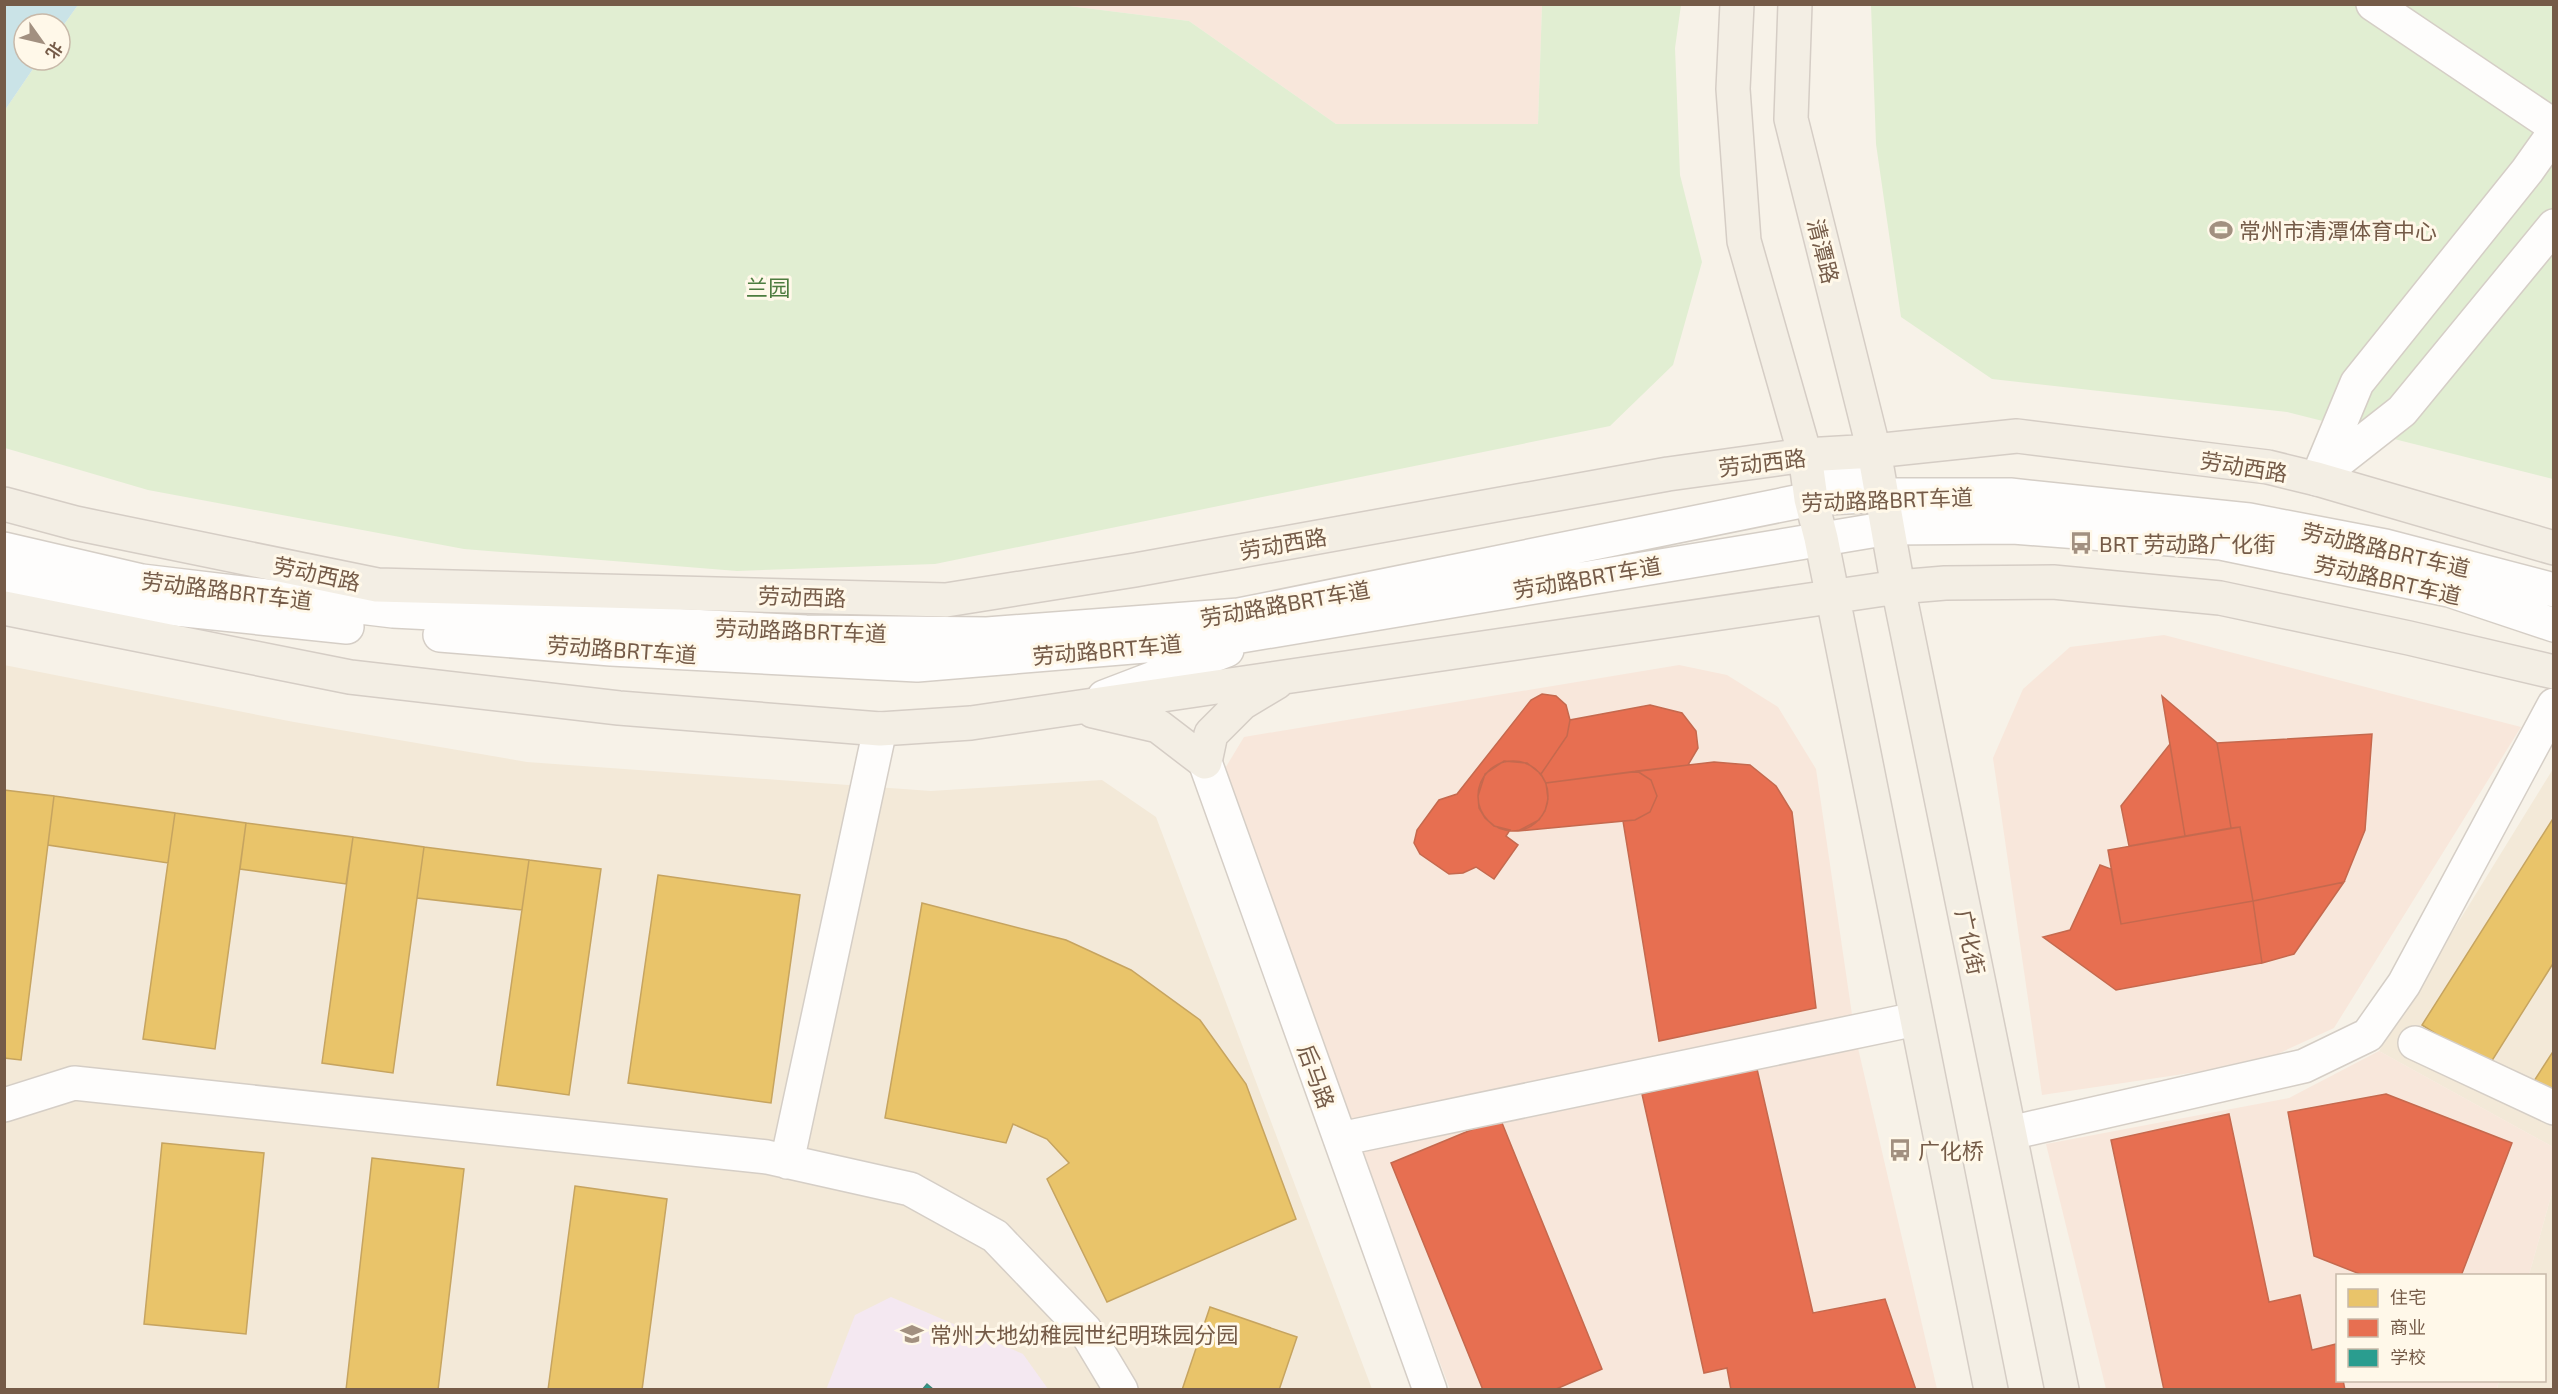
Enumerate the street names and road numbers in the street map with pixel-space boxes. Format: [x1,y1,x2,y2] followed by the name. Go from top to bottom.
[1803,216,1845,286] street label: 清潭路
[1717,444,1807,480] street label: 劳动西路
[2199,446,2289,486] street label: 劳动西路
[1801,483,1973,515] street label: 劳动路路BRT车道
[2299,517,2473,581] street label: 劳动路路BRT车道
[1237,523,1329,563] street label: 劳动西路
[2312,549,2464,609] street label: 劳动路BRT车道
[271,551,363,595] street label: 劳动西路
[1511,551,1663,603] street label: 劳动路BRT车道
[140,567,314,613] street label: 劳动路路BRT车道
[1198,575,1372,631] street label: 劳动路路BRT车道
[758,581,846,611] street label: 劳动西路
[715,614,887,646] street label: 劳动路路BRT车道
[1031,630,1183,668] street label: 劳动路BRT车道
[546,631,698,667] street label: 劳动路BRT车道
[1951,907,1991,977] street label: 广化街
[1293,1041,1341,1111] street label: 后马路

